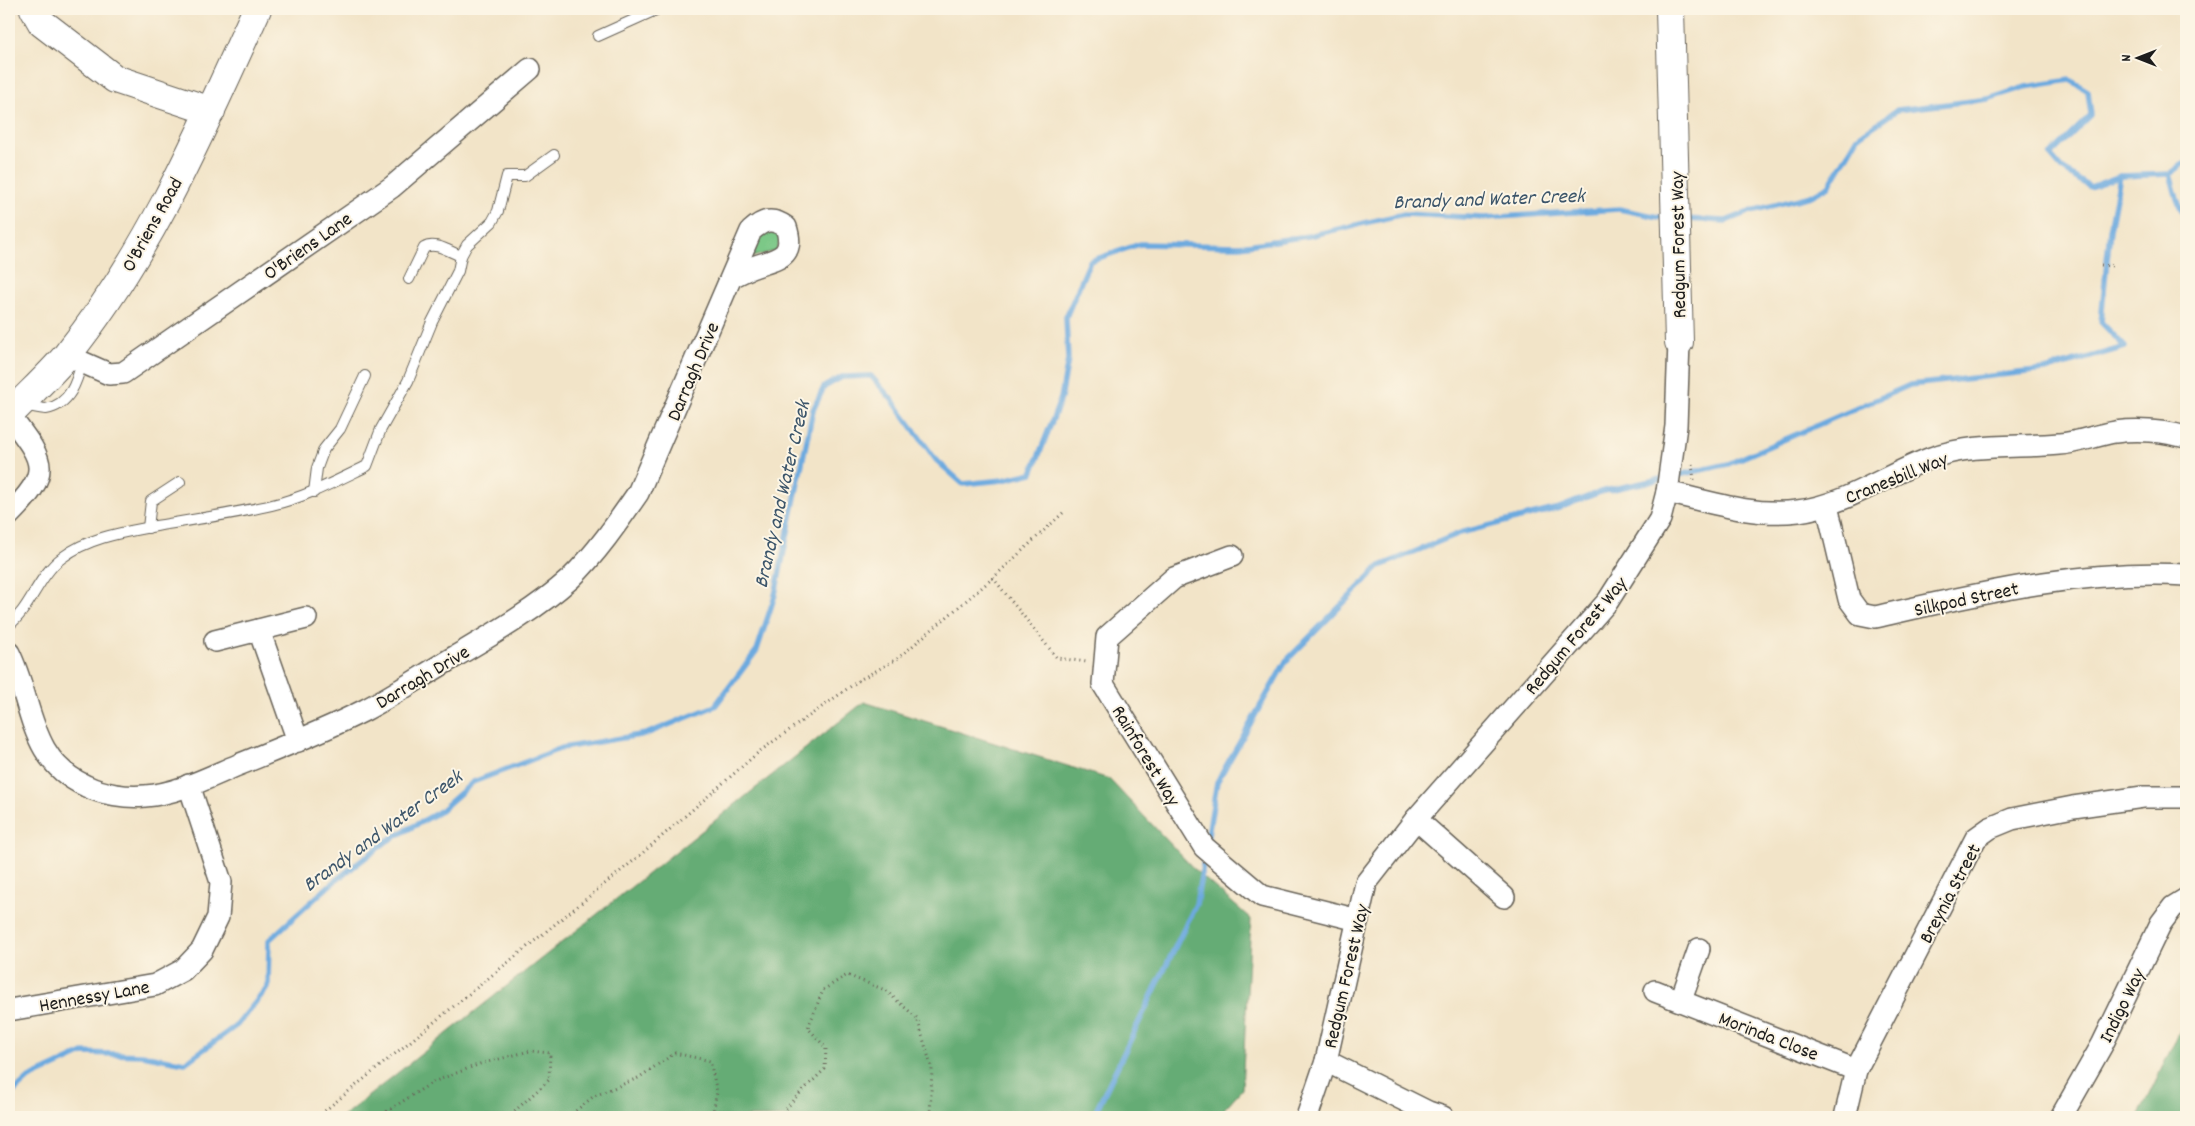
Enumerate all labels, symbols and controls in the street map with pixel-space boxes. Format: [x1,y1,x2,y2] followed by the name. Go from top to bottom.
[2112,32,2162,82] north arrow
[2117,54,2137,61] text: N
[1665,170,1695,319] street label: Redgum Forest Way
[116,173,191,278] street label: O'Briens Road
[1393,183,1588,219] water label: Brandy and Water Creek
[259,206,359,288] street label: O'Briens Lane
[661,318,728,426] street label: Darragh Drive
[748,396,821,591] water label: Brandy and Water Creek
[1842,446,1954,513] street label: Cranesbill Way
[1519,571,1636,702] street label: Redgum Forest Way
[1912,576,2021,626] street label: Silkpod Street
[371,639,476,718] street label: Darragh Drive
[1103,701,1186,813] street label: Rainforest Way
[298,763,472,901] water label: Brandy and Water Creek
[1914,840,1990,949] street label: Breynia Street
[1318,901,1378,1051] street label: Redgum Forest Way
[2094,964,2154,1048] street label: Indigo Way
[37,974,152,1021] street label: Hennessy Lane
[1714,1006,1822,1070] street label: Morinda Close

